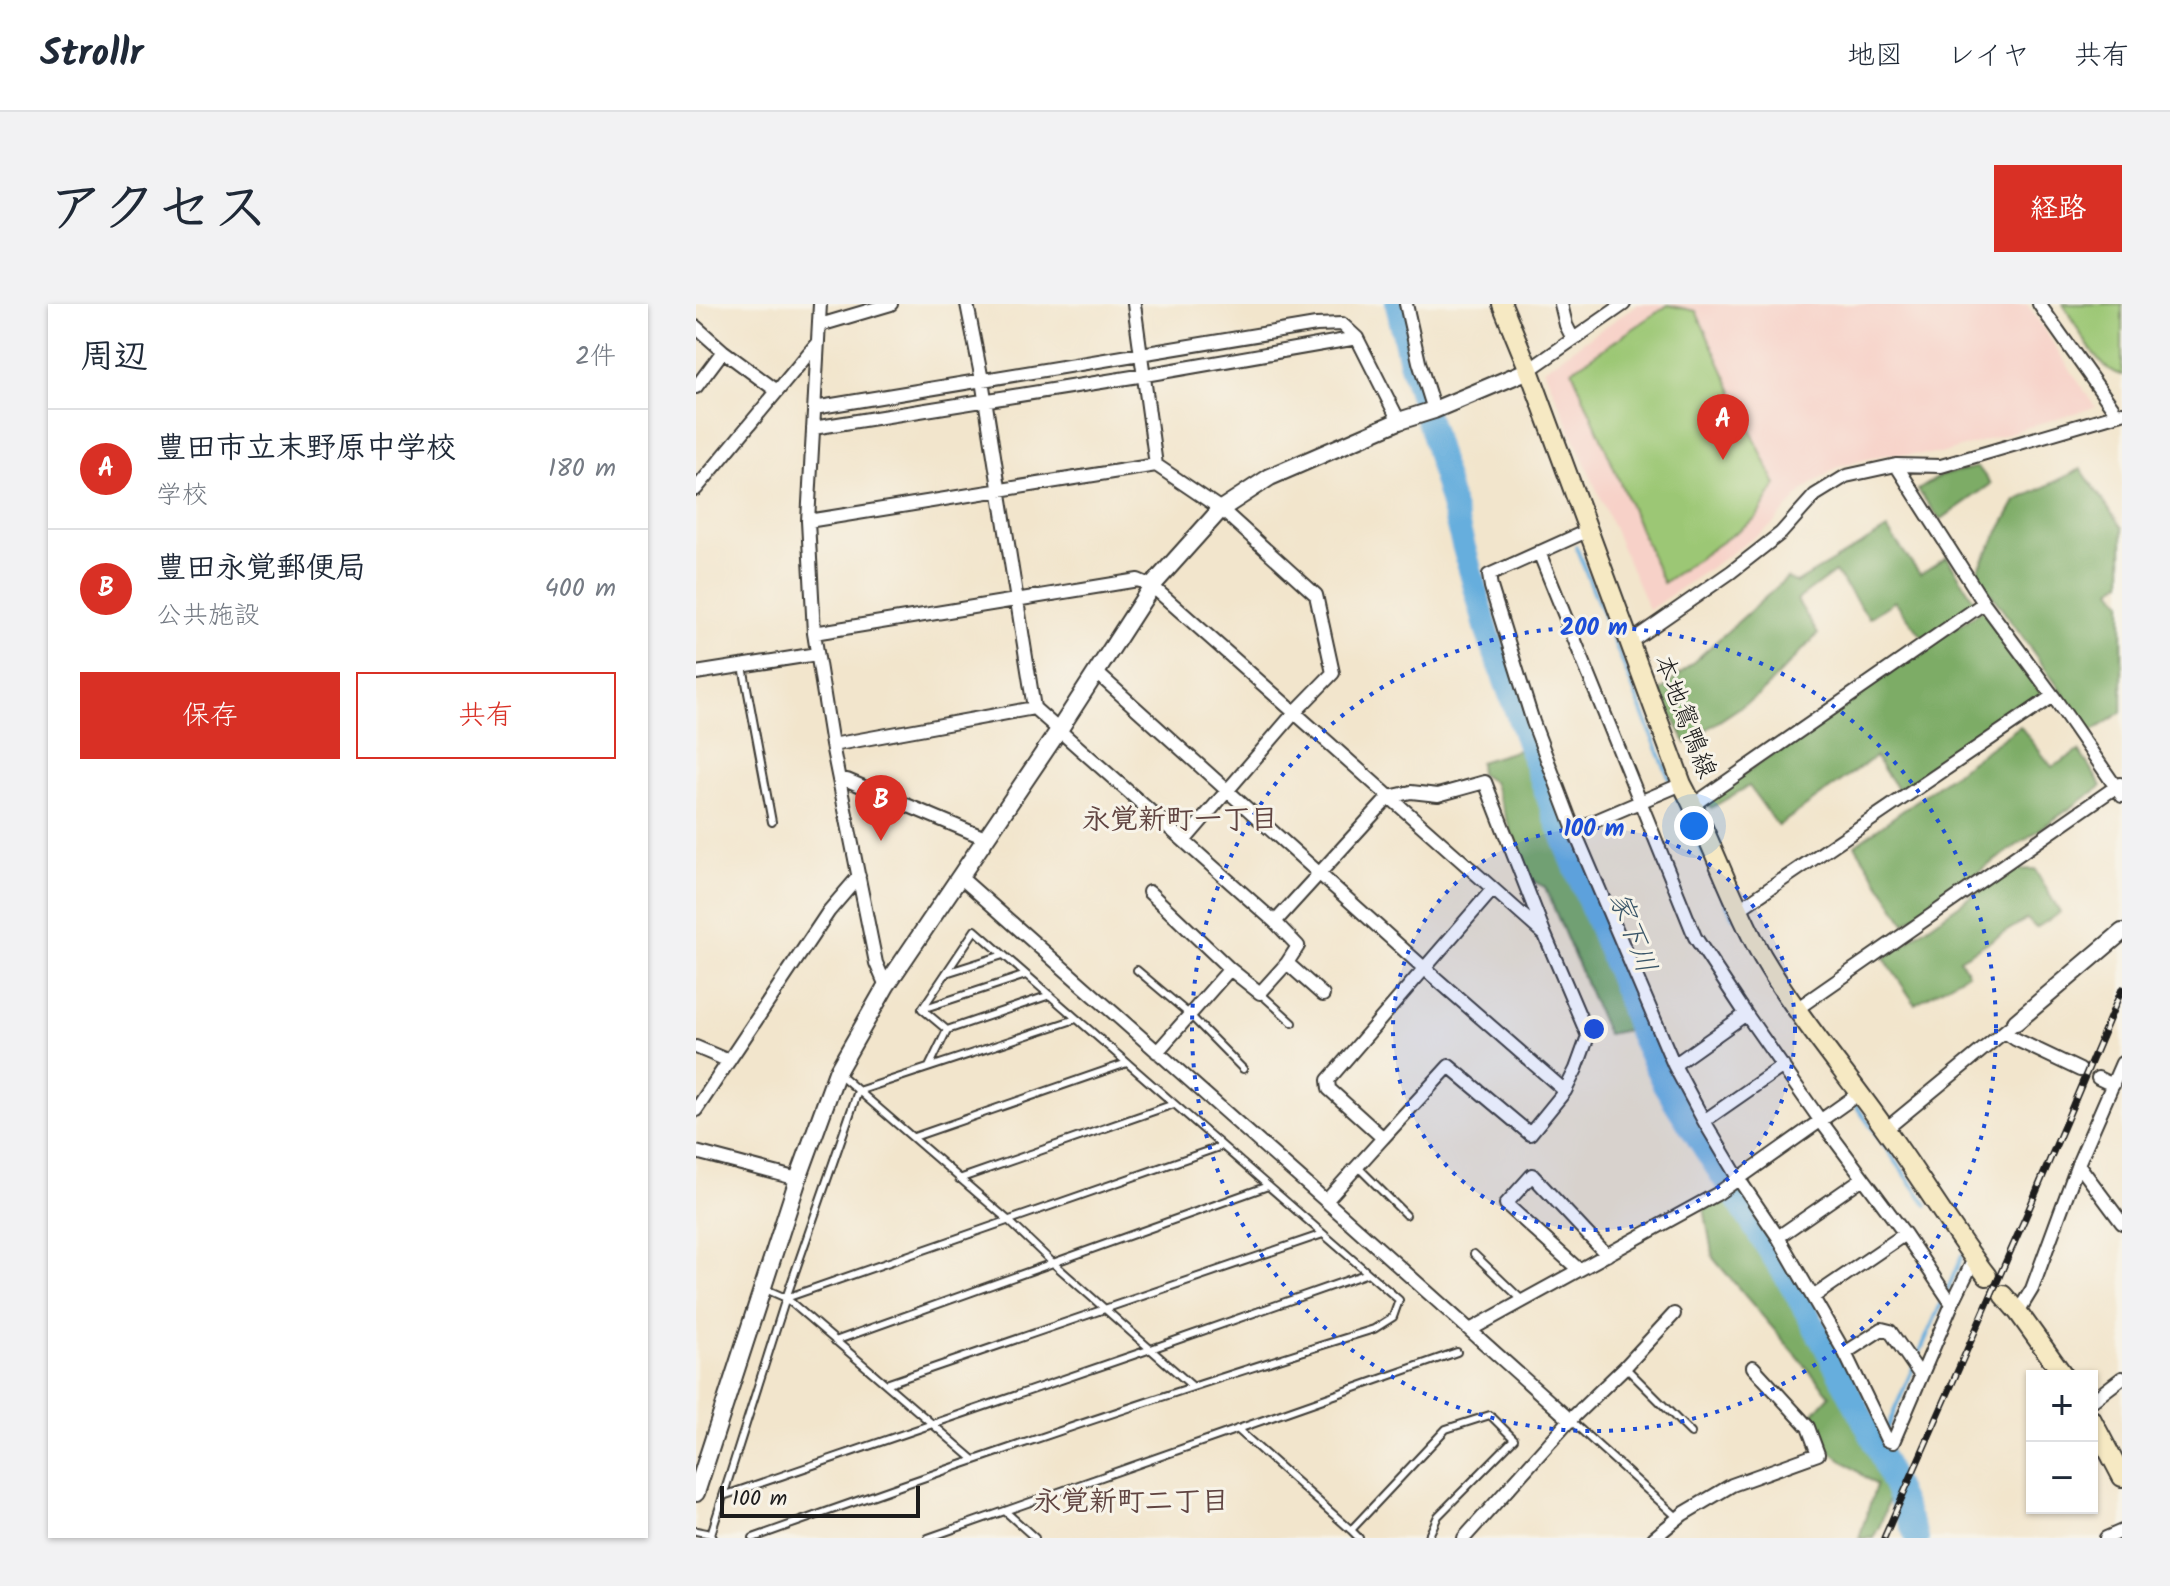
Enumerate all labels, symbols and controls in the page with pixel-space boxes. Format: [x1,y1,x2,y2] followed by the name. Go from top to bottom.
[40,25,143,85] text: Strollr
[1847,34,1903,79] text: 地図
[1947,34,2030,79] text: レイヤ
[2074,34,2130,79] text: 共有
[1994,165,2122,252] button: 経路
[48,166,269,256] text: アクセス
[80,331,148,385] text: 周辺
[575,336,616,378] text: 2件
[1697,394,1749,460] pin: A
[156,425,456,473] text: 豊田市立末野原中学校
[98,448,114,490] text: A
[548,448,616,490] text: 180 m
[156,475,208,517] text: 学校
[156,545,366,593] text: 豊田永覚郵便局
[98,568,114,610] text: B
[545,568,616,610] text: 400 m
[156,595,260,637] text: 公共施設
[1560,609,1628,648] text: 200 m
[1641,649,1727,785] street label: 本地鴛鴨線
[80,672,340,759] button: 保存
[356,672,616,759] button: 共有
[855,775,907,841] pin: B
[1082,798,1278,843] district label: 永覚新町一丁目
[1674,806,1714,846] your location
[1564,810,1624,849] text: 100 m
[1596,886,1668,980] water label: 家下川
[1580,1015,1608,1043] centre of rings
[2026,1370,2098,1514] map controls
[2026,1370,2098,1442] button: +
[2026,1442,2098,1514] button: −
[1033,1480,1229,1525] district label: 永覚新町二丁目
[720,1482,920,1518] scale bar
[732,1482,787,1517] text: 100 m

